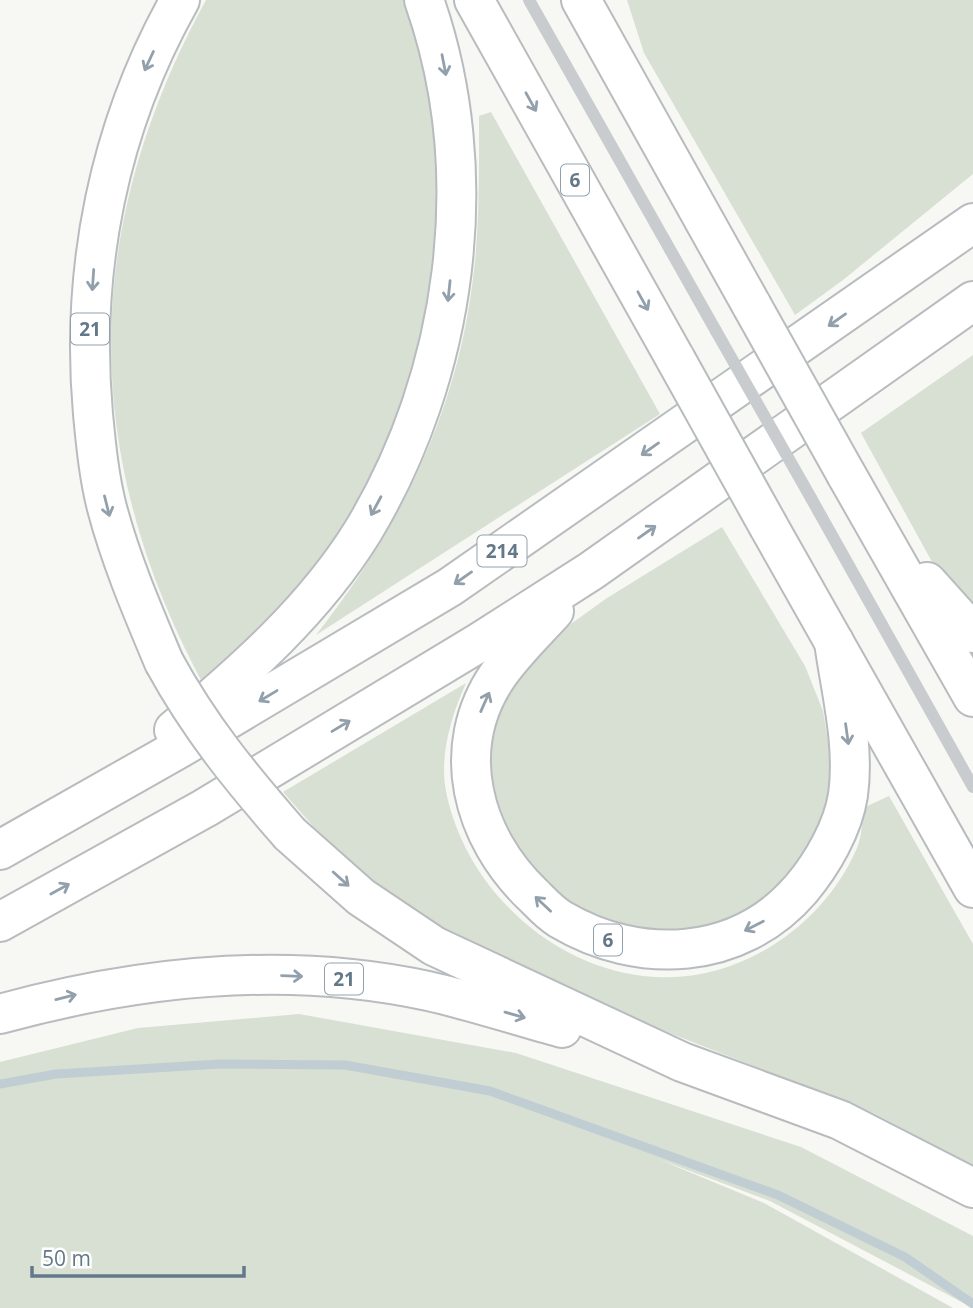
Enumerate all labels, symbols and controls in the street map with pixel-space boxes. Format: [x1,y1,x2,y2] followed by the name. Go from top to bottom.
[142,50,156,71] one-way arrow
[438,53,451,76] one-way arrow
[524,92,538,112] one-way arrow
[561,164,589,196] road number: 6
[86,268,99,291] one-way arrow
[442,280,455,302] one-way arrow
[636,290,650,310] one-way arrow
[828,313,848,327] one-way arrow
[71,314,109,344] road number: 21
[641,442,660,456] one-way arrow
[101,494,114,517] one-way arrow
[369,495,383,515] one-way arrow
[637,525,656,539] one-way arrow
[477,536,526,566] road number: 214
[454,571,473,585] one-way arrow
[258,690,279,703] one-way arrow
[479,692,492,713] one-way arrow
[331,718,351,732] one-way arrow
[841,722,854,745] one-way arrow
[332,871,350,887] one-way arrow
[49,882,69,896] one-way arrow
[535,896,552,913] one-way arrow
[744,920,765,934] one-way arrow
[594,924,622,956] road number: 6
[325,964,363,995] road number: 21
[280,970,303,983] one-way arrow
[54,989,77,1003] one-way arrow
[504,1009,526,1022] one-way arrow
[32,1234,243,1278] scale bar
[42,1244,91,1272] text: 50 m

